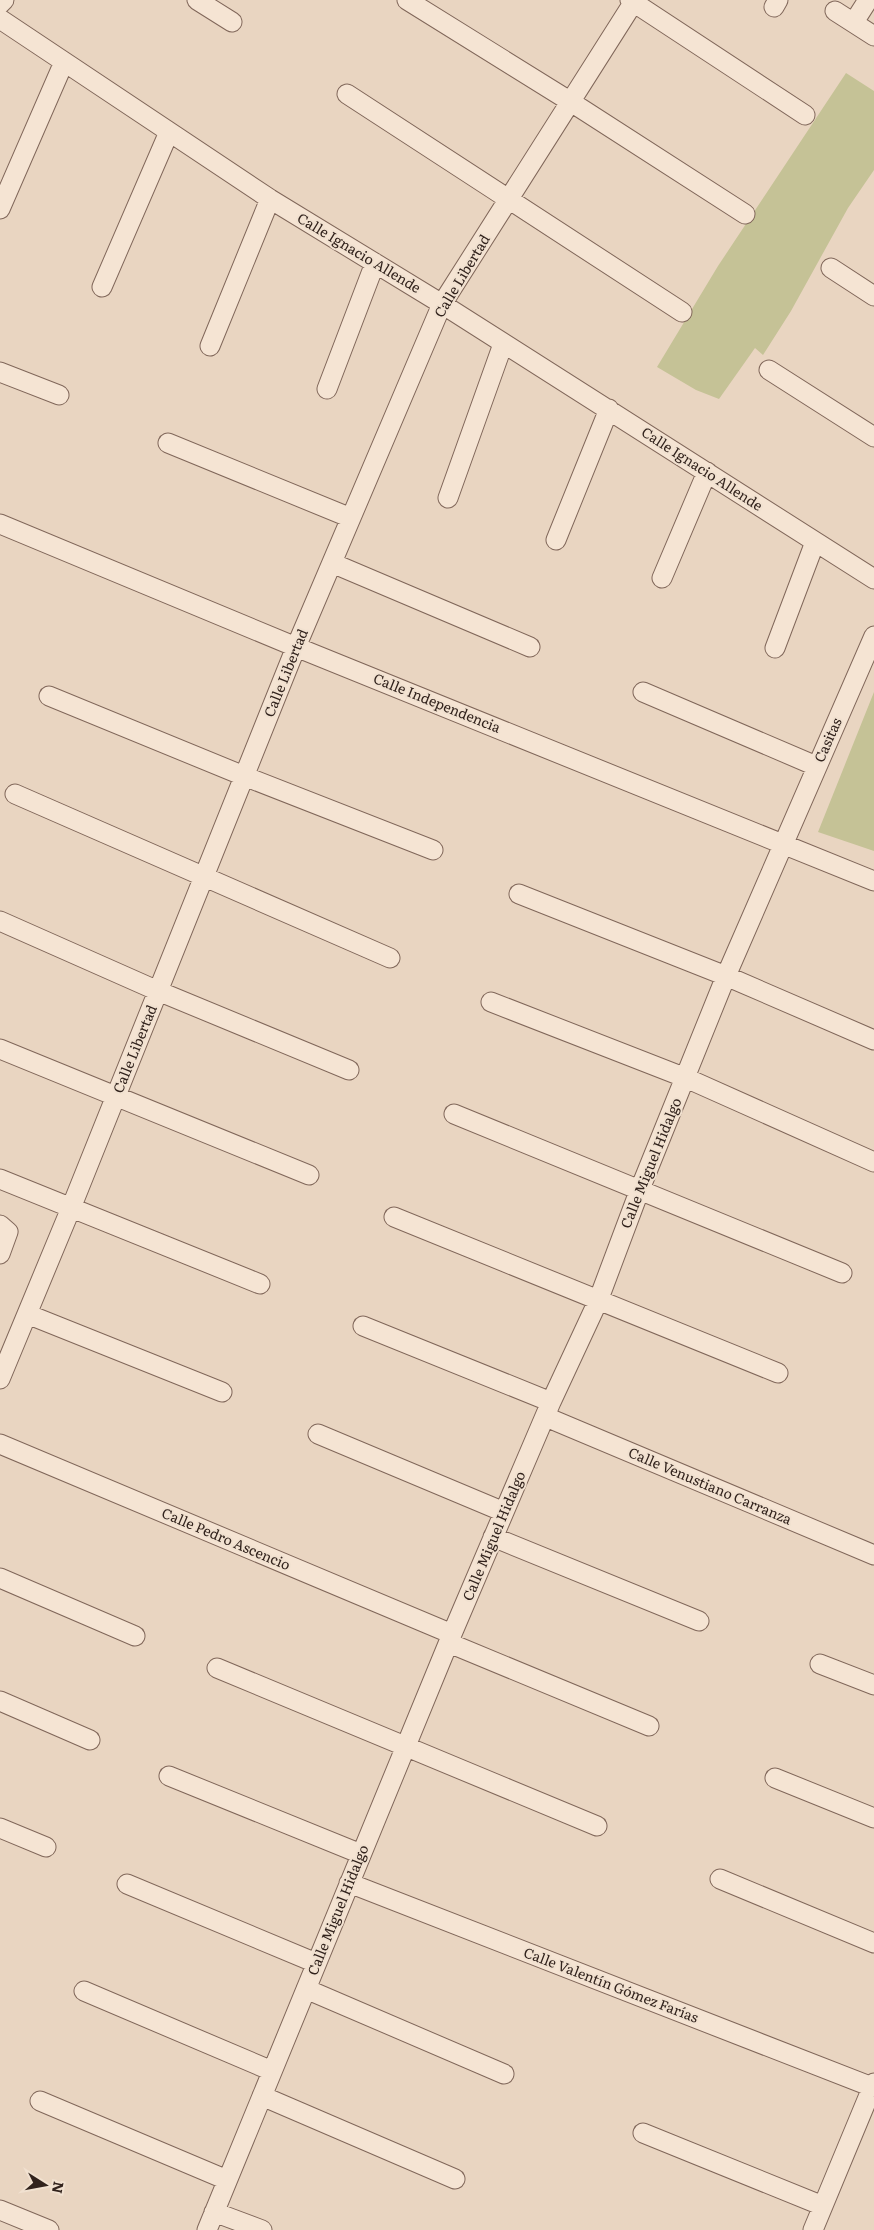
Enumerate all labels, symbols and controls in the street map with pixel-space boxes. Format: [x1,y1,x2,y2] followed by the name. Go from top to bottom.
[294,207,425,297] street label: Calle Ignacio Allende
[428,230,494,321] street label: Calle Libertad
[638,421,767,515] street label: Calle Ignacio Allende
[258,625,312,720] street label: Calle Libertad
[371,667,505,737] street label: Calle Independencia
[808,714,846,765] street label: Casitas
[107,1001,161,1096] street label: Calle Libertad
[615,1094,685,1231] street label: Calle Miguel Hidalgo
[626,1442,796,1529] street label: Calle Venustiano Carranza
[457,1468,529,1604] street label: Calle Miguel Hidalgo
[159,1502,294,1574] street label: Calle Pedro Ascencio
[302,1841,372,1978] street label: Calle Miguel Hidalgo
[521,1941,702,2027] street label: Calle Valentín Gómez Farías
[20,2160,70,2210] north arrow
[48,2180,70,2196] text: N

